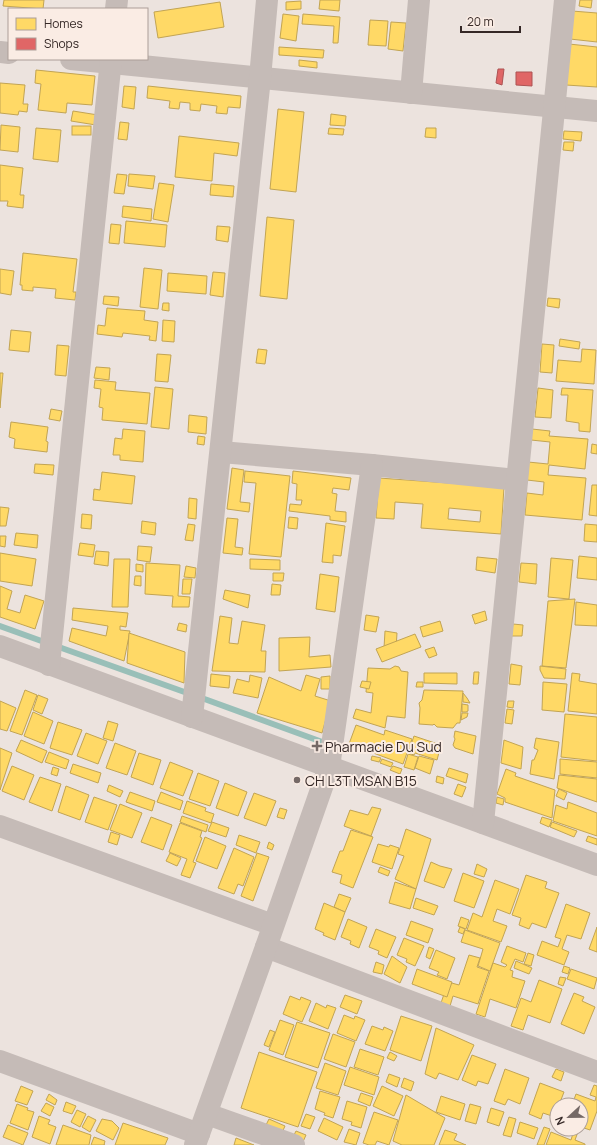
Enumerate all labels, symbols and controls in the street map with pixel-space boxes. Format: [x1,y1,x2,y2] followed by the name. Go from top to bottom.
[8,8,148,60] legend
[461,8,520,34] scale bar
[467,13,494,30] text: 20 m
[44,15,83,32] text: Homes
[44,35,79,52] text: Shops
[325,737,442,756] place label: Pharmacie Du Sud
[312,741,322,751] marker: Pharmacie Du Sud
[305,771,417,790] place label: CH L3T MSAN B15
[292,775,302,785] marker: CH L3T MSAN B15
[549,1097,589,1137] north arrow
[551,1114,568,1127] text: N

